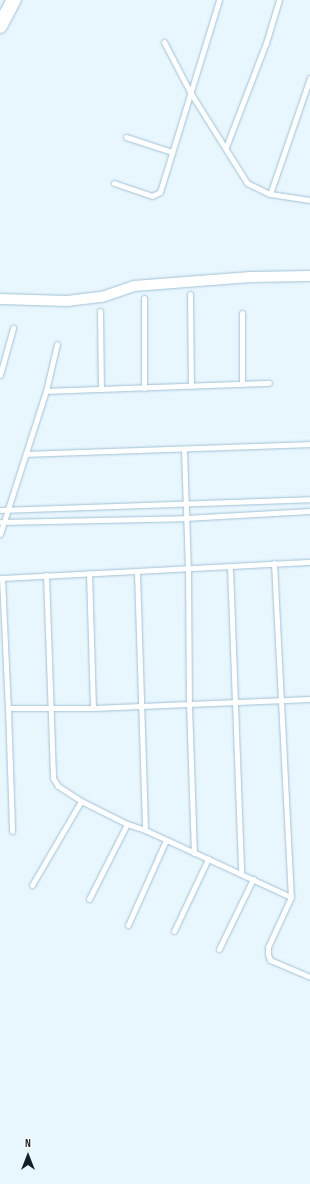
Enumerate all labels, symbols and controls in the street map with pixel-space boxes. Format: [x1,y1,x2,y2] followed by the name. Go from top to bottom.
[8,1136,48,1176] north arrow
[25,1137,31,1150] text: N

